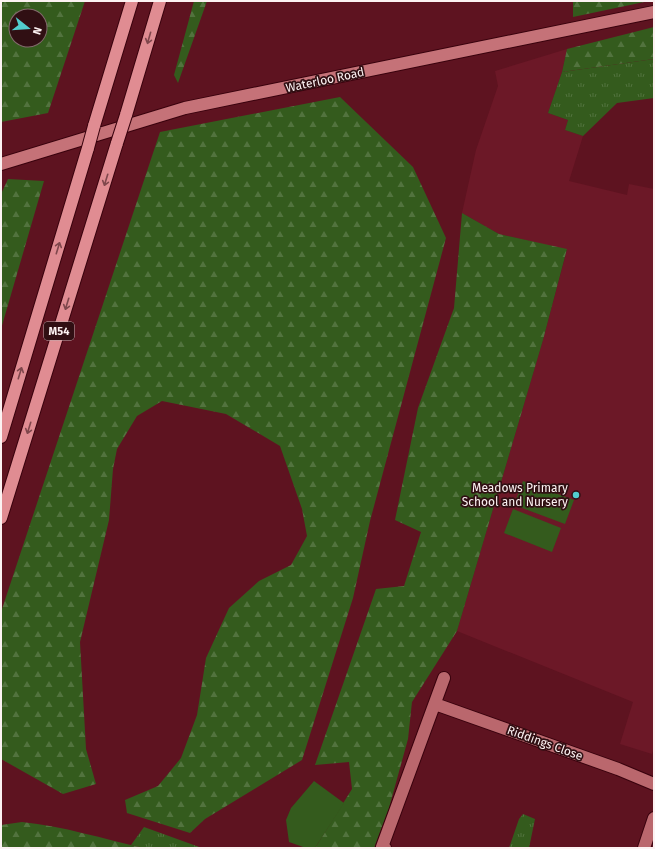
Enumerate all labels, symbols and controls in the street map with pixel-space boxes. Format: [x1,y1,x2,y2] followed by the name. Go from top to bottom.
[8,8,48,48] north arrow
[30,25,44,36] text: N
[145,32,152,45] one-way arrow
[285,65,365,95] street label: Waterloo Road
[102,173,109,186] one-way arrow
[55,242,62,255] one-way arrow
[63,298,70,311] one-way arrow
[44,322,74,340] road number: M54
[17,366,24,379] one-way arrow
[25,422,32,435] one-way arrow
[462,481,568,509] place label: Meadows Primary School and Nursery
[571,490,581,500] marker: Meadows Primary School and Nursery
[505,723,585,763] street label: Riddings Close

